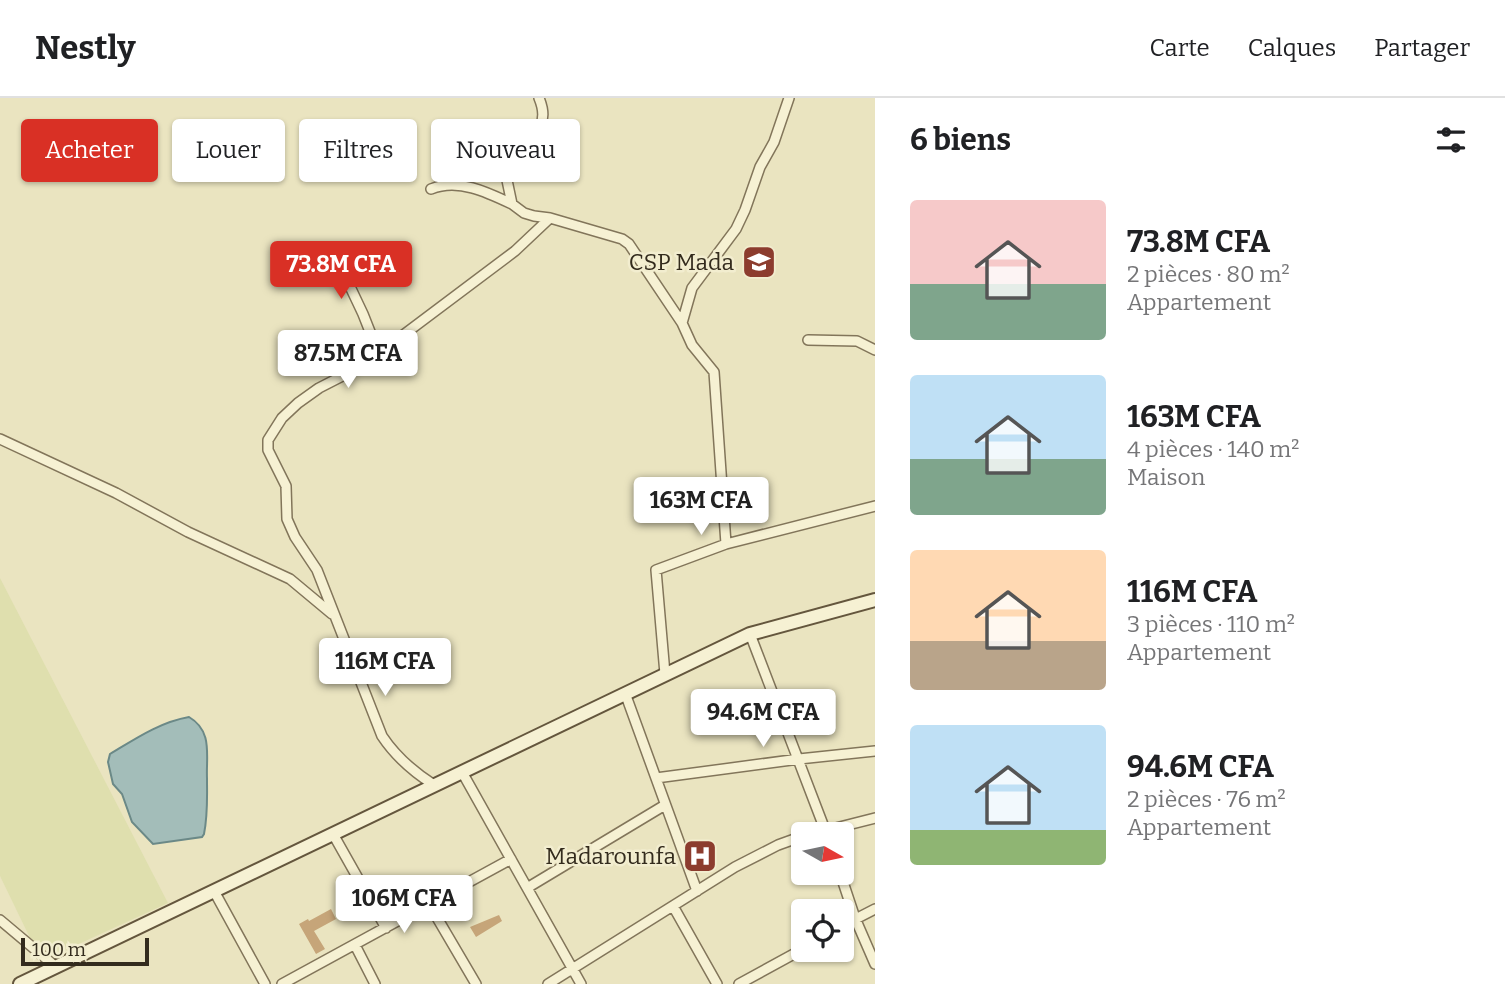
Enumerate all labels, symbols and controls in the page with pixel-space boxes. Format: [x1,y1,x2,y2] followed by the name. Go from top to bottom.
[35,28,136,68] text: Nestly
[1150,34,1210,62] text: Carte
[1248,34,1336,62] text: Calques
[1374,34,1470,62] text: Partager
[21,119,158,182] chip: Acheter
[172,119,285,182] chip: Louer
[299,119,417,182] chip: Filtres
[431,119,580,182] chip: Nouveau
[1432,121,1470,159] icon: filters
[910,122,1011,158] text: 6 biens
[1127,224,1270,260] text: 73.8M CFA
[966,228,1050,312] icon: home
[261,242,421,301] pin: 73.8M CFA
[740,243,778,281] school or university icon: CSP Mada
[629,248,734,276] place label: CSP Mada
[286,250,396,278] text: 73.8M CFA
[1127,260,1290,288] text: 2 pièces · 80 m²
[1127,288,1271,316] text: Appartement
[268,330,428,390] pin: 87.5M CFA
[294,339,402,367] text: 87.5M CFA
[1127,399,1261,435] text: 163M CFA
[966,403,1050,487] icon: home
[1127,435,1299,463] text: 4 pièces · 140 m²
[1127,463,1205,491] text: Maison
[629,478,773,537] pin: 163M CFA
[650,486,752,514] text: 163M CFA
[1127,574,1257,610] text: 116M CFA
[966,578,1050,662] icon: home
[1127,610,1295,638] text: 3 pièces · 110 m²
[313,638,457,698] pin: 116M CFA
[1127,638,1271,666] text: Appartement
[335,647,435,675] text: 116M CFA
[683,690,843,749] pin: 94.6M CFA
[707,698,819,726] text: 94.6M CFA
[1127,749,1274,785] text: 94.6M CFA
[966,753,1050,837] icon: home
[1127,785,1286,813] text: 2 pièces · 76 m²
[1127,813,1271,841] text: Appartement
[791,822,854,886] north arrow
[791,822,854,962] map controls
[681,837,719,875] hospital icon: Madarounfa
[545,842,676,870] place label: Madarounfa
[332,876,476,935] pin: 106M CFA
[352,884,456,912] text: 106M CFA
[791,899,854,962] button: locate
[21,935,149,967] scale bar
[32,938,86,961] text: 100 m

